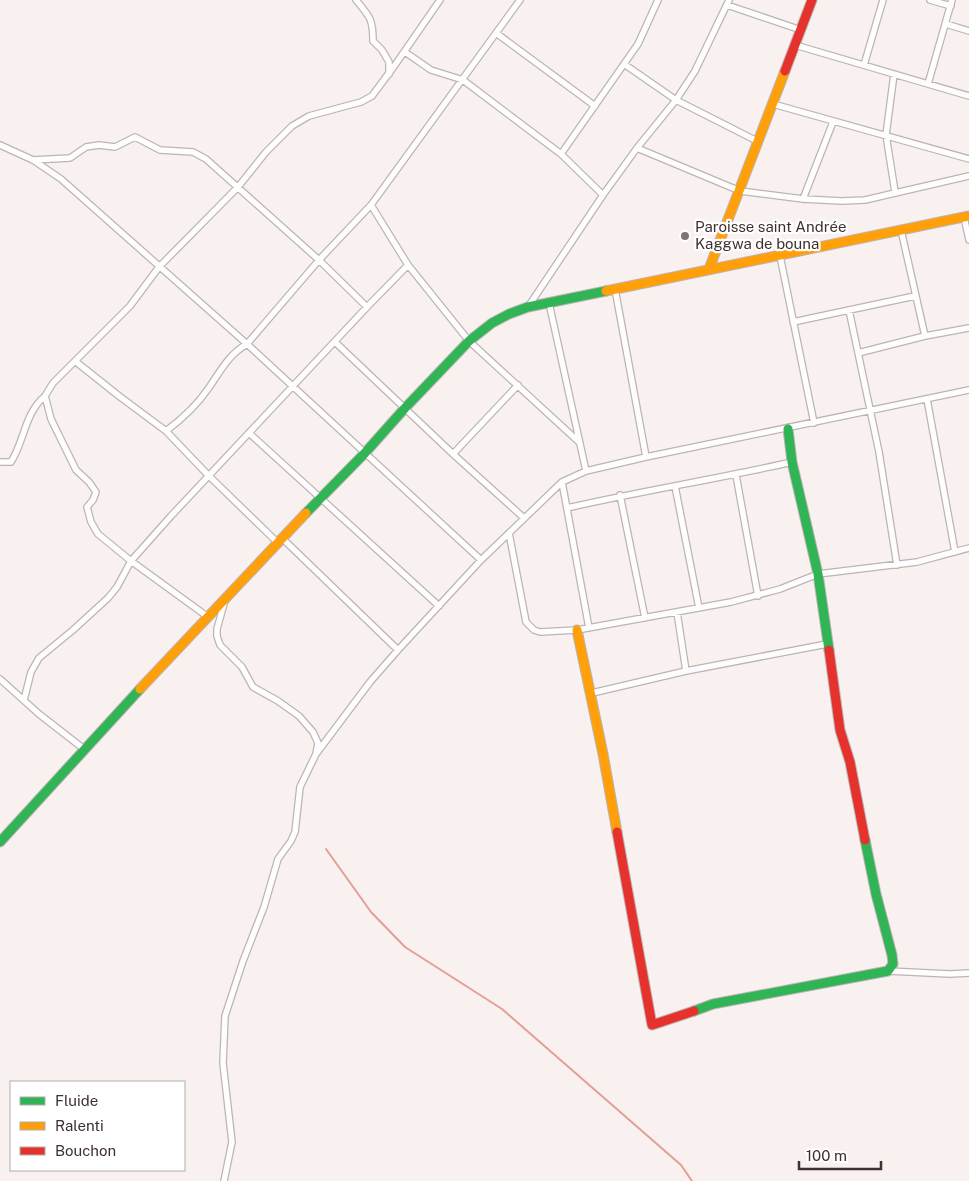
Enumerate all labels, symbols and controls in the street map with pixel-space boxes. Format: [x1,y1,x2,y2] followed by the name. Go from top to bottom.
[695,218,846,252] place label: Paroisse saint Andrée Kaggwa de bouna
[679,230,691,242] marker: Paroisse saint Andrée Kaggwa de bouna
[10,1081,185,1171] legend
[55,1092,98,1109] text: Fluide
[55,1117,104,1134] text: Ralenti
[799,1138,882,1170] scale bar
[55,1142,116,1159] text: Bouchon
[806,1147,847,1164] text: 100 m

